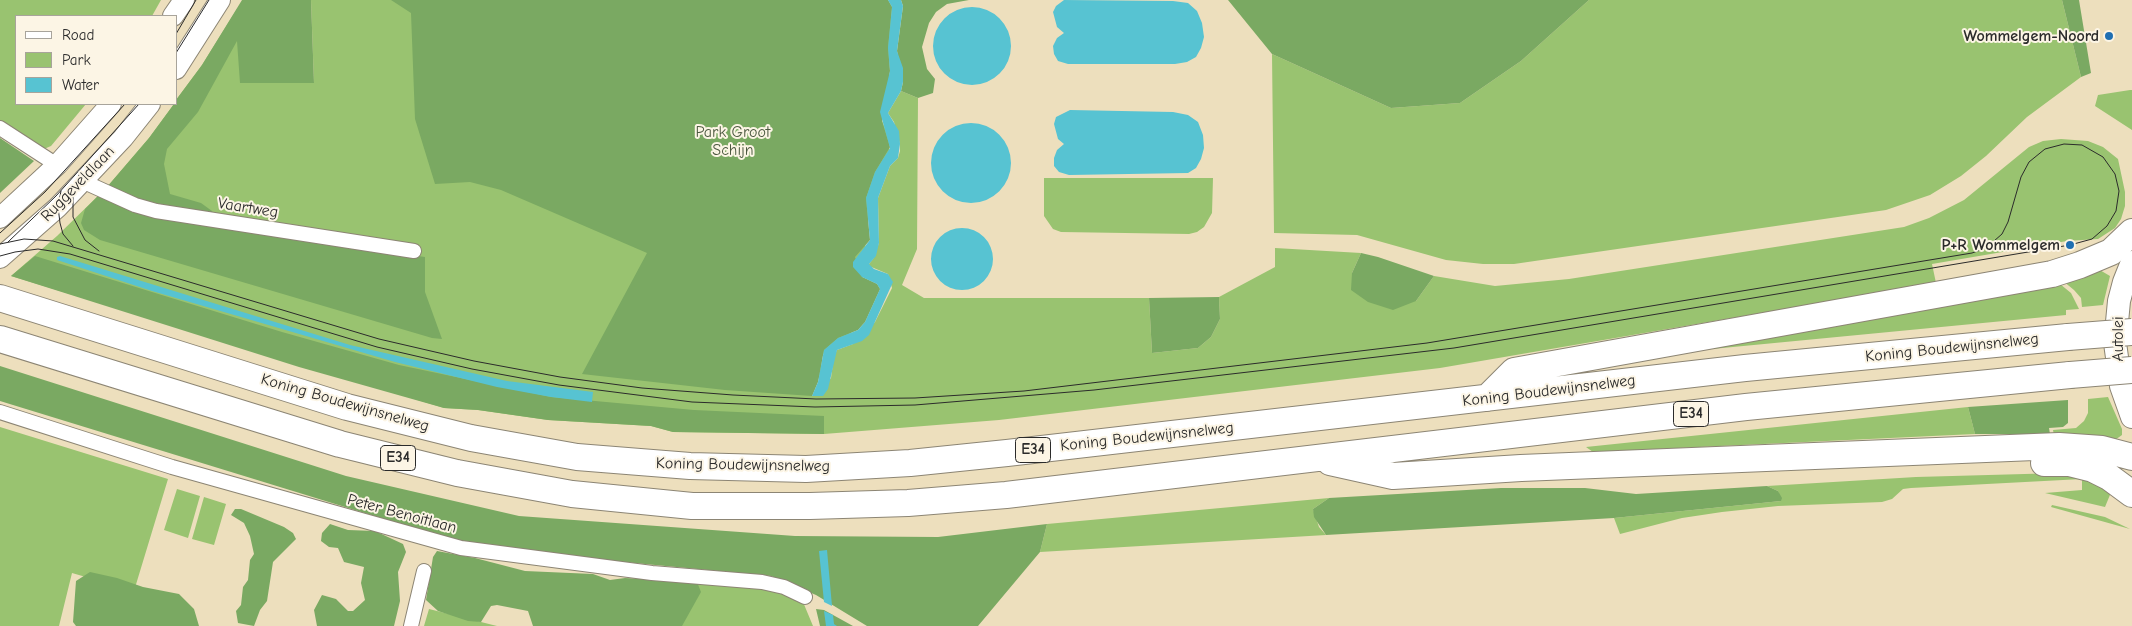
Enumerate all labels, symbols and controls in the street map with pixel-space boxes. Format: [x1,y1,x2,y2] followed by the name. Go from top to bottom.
[15,15,178,105] legend
[62,26,94,44] text: Road
[1964,26,2099,46] place label: Wommelgem-Noord
[2103,30,2115,42] marker: Wommelgem-Noord
[62,51,91,69] text: Park
[62,76,99,94] text: Water
[696,122,770,160] park label: Park Groot Schijn
[37,142,119,226] street label: Ruggeveldlaan
[216,194,280,222] street label: Vaartweg
[1941,235,2060,255] place label: P+R Wommelgem
[2064,239,2076,251] marker: P+R Wommelgem
[2108,316,2128,362] street label: Autolei
[1864,329,2040,367] street label: Koning Boudewijnsnelweg
[259,370,431,436] street label: Koning Boudewijnsnelweg
[1461,371,1637,411] street label: Koning Boudewijnsnelweg
[1674,402,1708,426] road number: E34
[1059,418,1235,456] street label: Koning Boudewijnsnelweg
[1016,438,1050,462] road number: E34
[380,446,416,470] road number: E34
[656,454,830,476] street label: Koning Boudewijnsnelweg
[345,490,459,538] street label: Peter Benoitlaan

